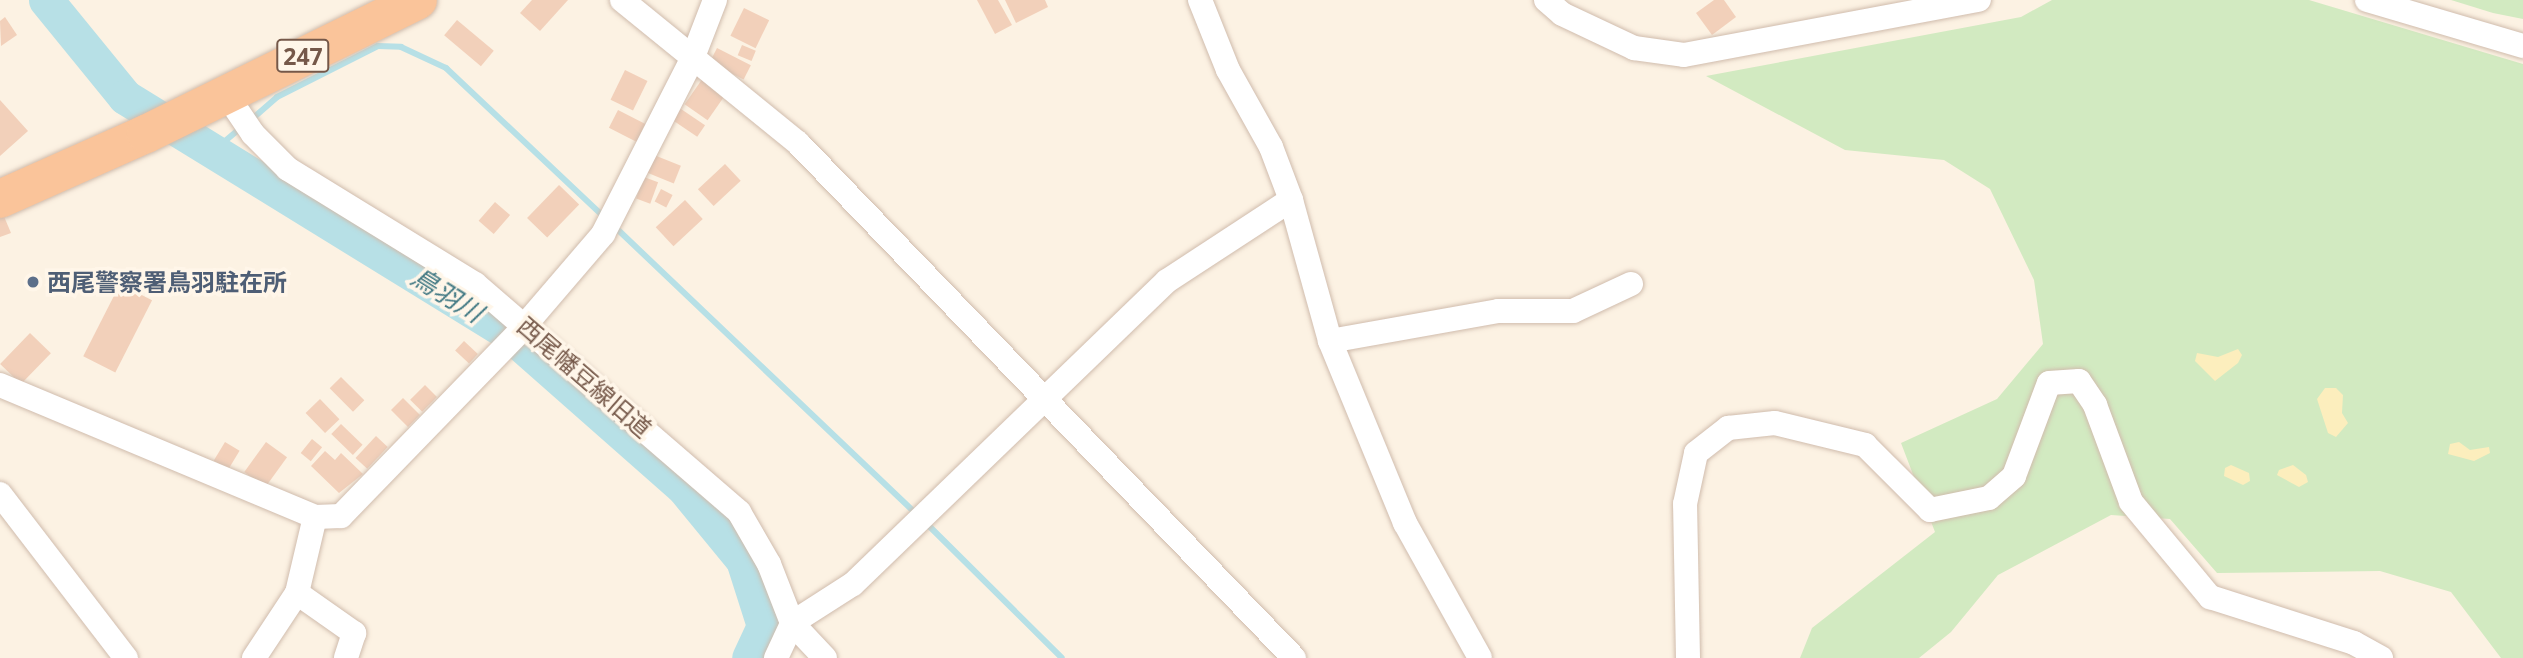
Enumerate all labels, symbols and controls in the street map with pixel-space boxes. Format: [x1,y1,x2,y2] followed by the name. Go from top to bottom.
[275,36,331,76] road number: 247
[406,261,488,329] water label: 鳥羽川
[47,268,287,296] place label: 西尾警察署鳥羽駐在所
[25,274,41,290] marker: 西尾警察署鳥羽駐在所
[512,311,658,443] street label: 西尾幡豆線旧道

